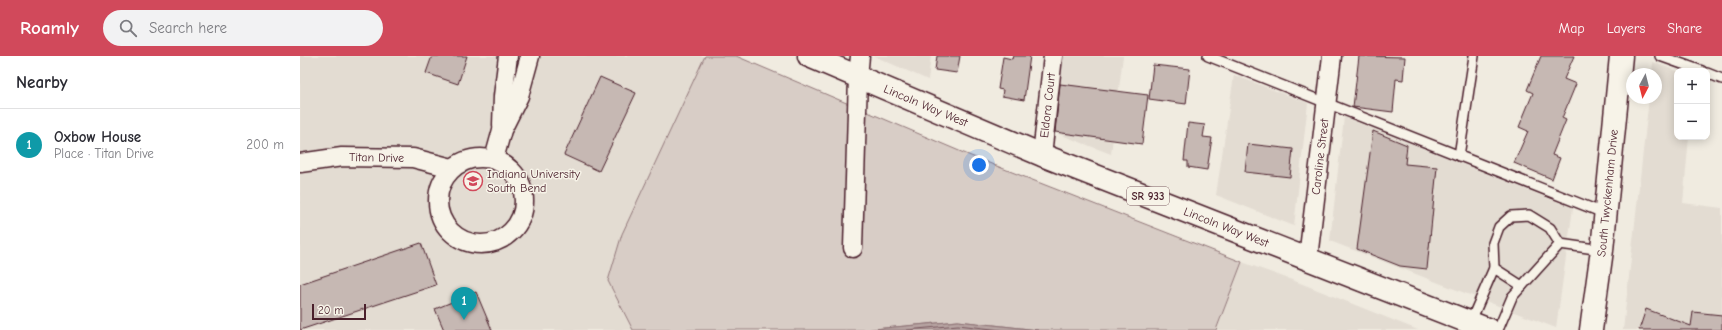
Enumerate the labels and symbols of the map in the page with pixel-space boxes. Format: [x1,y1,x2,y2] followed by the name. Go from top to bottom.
[1626,68,1662,104] north arrow
[1037,71,1058,139] street label: Eldora Court
[882,82,971,130] street label: Lincoln Way West
[1309,117,1332,196] street label: Caroline Street
[1594,129,1621,258] street label: South Twyckenham Drive
[349,150,404,165] street label: Titan Drive
[969,155,989,175] your location
[487,167,581,195] place label: Indiana University South Bend
[462,170,484,192] school or university icon: Indiana University South Bend
[1127,187,1169,205] road number: SR 933
[1182,204,1271,250] street label: Lincoln Way West
[451,287,477,320] pin: 1
[312,302,366,321] scale bar

